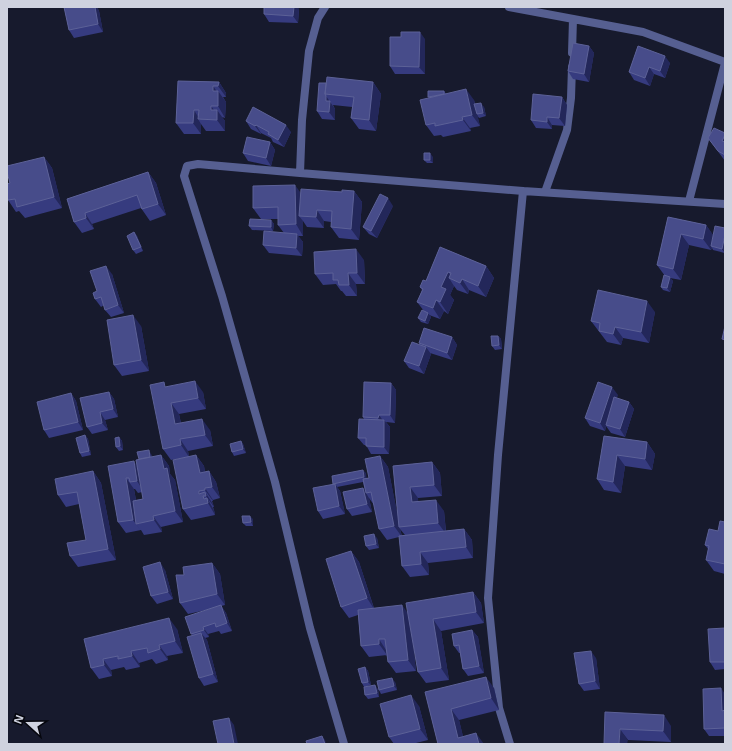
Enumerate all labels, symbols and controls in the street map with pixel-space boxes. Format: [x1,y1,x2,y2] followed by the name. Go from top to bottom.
[8,703,48,743] north arrow
[10,712,27,726] text: N

